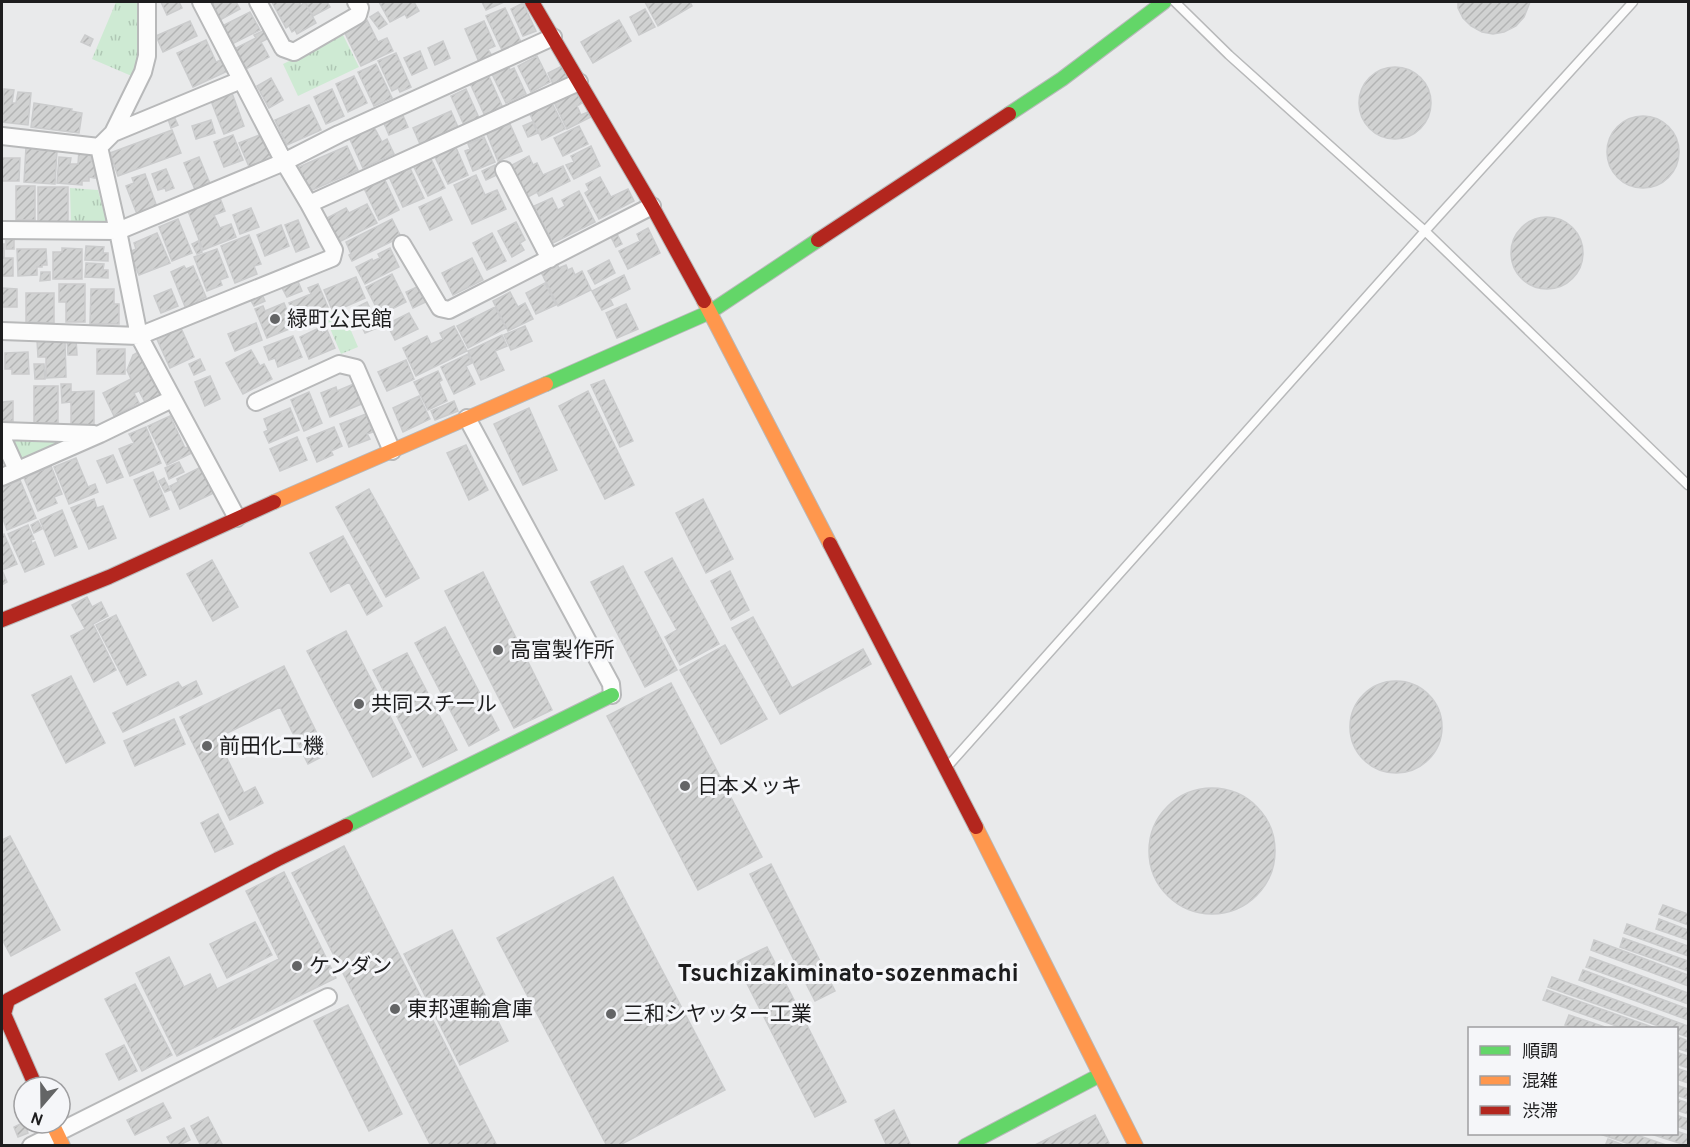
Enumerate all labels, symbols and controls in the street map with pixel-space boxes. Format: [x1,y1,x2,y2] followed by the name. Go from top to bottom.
[287,307,392,334] place label: 緑町公民館
[268,312,282,326] marker: 緑町公民館
[510,638,615,665] place label: 高富製作所
[491,643,505,657] marker: 高富製作所
[371,692,497,719] place label: 共同スチール
[352,697,366,711] marker: 共同スチール
[219,734,324,761] place label: 前田化工機
[200,739,214,753] marker: 前田化工機
[697,774,802,801] place label: 日本メッキ
[678,779,692,793] marker: 日本メッキ
[309,954,392,981] place label: ケンダン
[290,959,304,973] marker: ケンダン
[677,960,1019,990] district label: Tsuchizakiminato-sozenmachi
[407,997,533,1024] place label: 東邦運輸倉庫
[388,1002,402,1016] marker: 東邦運輸倉庫
[623,1002,812,1029] place label: 三和シヤッター工業
[604,1007,618,1021] marker: 三和シヤッター工業
[1468,1027,1678,1135] legend
[1522,1041,1558,1064] text: 順調
[1522,1071,1558,1094] text: 混雑
[12,1075,72,1135] north arrow
[1522,1101,1558,1124] text: 渋滞
[29,1106,46,1129] text: N

